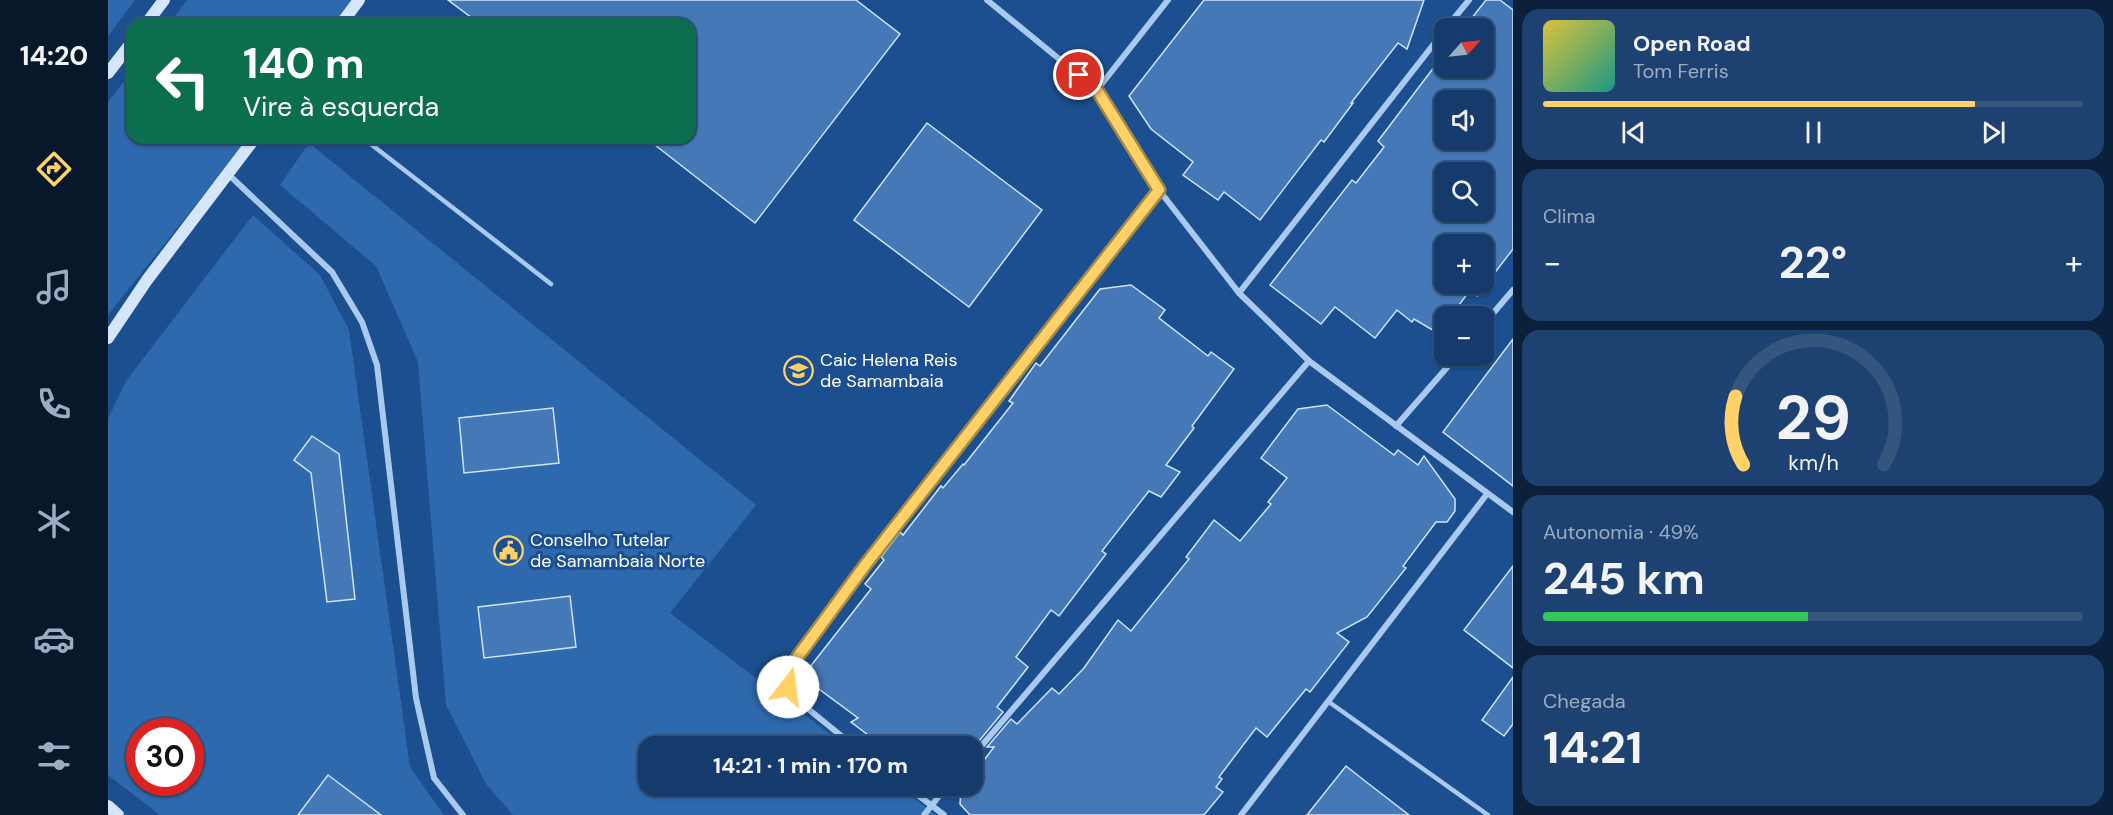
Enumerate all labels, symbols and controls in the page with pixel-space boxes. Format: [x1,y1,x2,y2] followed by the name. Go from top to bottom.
[1434,18,1494,78] north arrow
[1434,18,1494,366] map controls
[1633,29,1751,58] text: Open Road
[243,36,365,91] text: 140 m
[20,38,88,73] text: 14:20
[144,42,222,120] icon: left
[1053,49,1104,100] pin
[1062,58,1095,91] icon: arrive
[1633,58,1729,84] text: Tom Ferris
[243,89,439,124] text: Vire à esquerda
[1434,90,1494,150] button: sound
[1617,116,1650,149] icon: previous
[1797,116,1830,149] icon: pause
[1977,116,2010,149] icon: next
[33,148,75,190] icon: directions
[1434,162,1494,222] button: search
[1543,203,1595,229] text: Clima
[1779,233,1847,292] text: 22°
[1434,234,1494,294] button: +
[1543,241,1561,284] text: −
[2065,241,2083,284] text: +
[33,266,75,308] icon: music
[1434,306,1494,366] button: −
[820,348,957,393] place label: Caic Helena Reis de Samambaia
[783,354,815,386] school or university icon: Caic Helena Reis de Samambaia
[1775,377,1851,458] text: 29
[33,383,75,425] icon: phone
[1788,449,1838,477] text: km/h
[33,500,75,542] icon: climate
[1543,519,1699,545] text: Autonomia · 49%
[530,528,705,573] place label: Conselho Tutelar de Samambaia Norte
[493,534,525,566] public building icon: Conselho Tutelar de Samambaia Norte
[1543,549,1705,608] text: 245 km
[33,618,75,660] icon: car
[756,655,820,719] position arrow
[1543,688,1626,714] text: Chegada
[126,718,204,796] speed limit sign: 30
[1543,718,1642,777] text: 14:21
[33,735,75,777] icon: filters
[713,751,908,780] text: 14:21 · 1 min · 170 m

